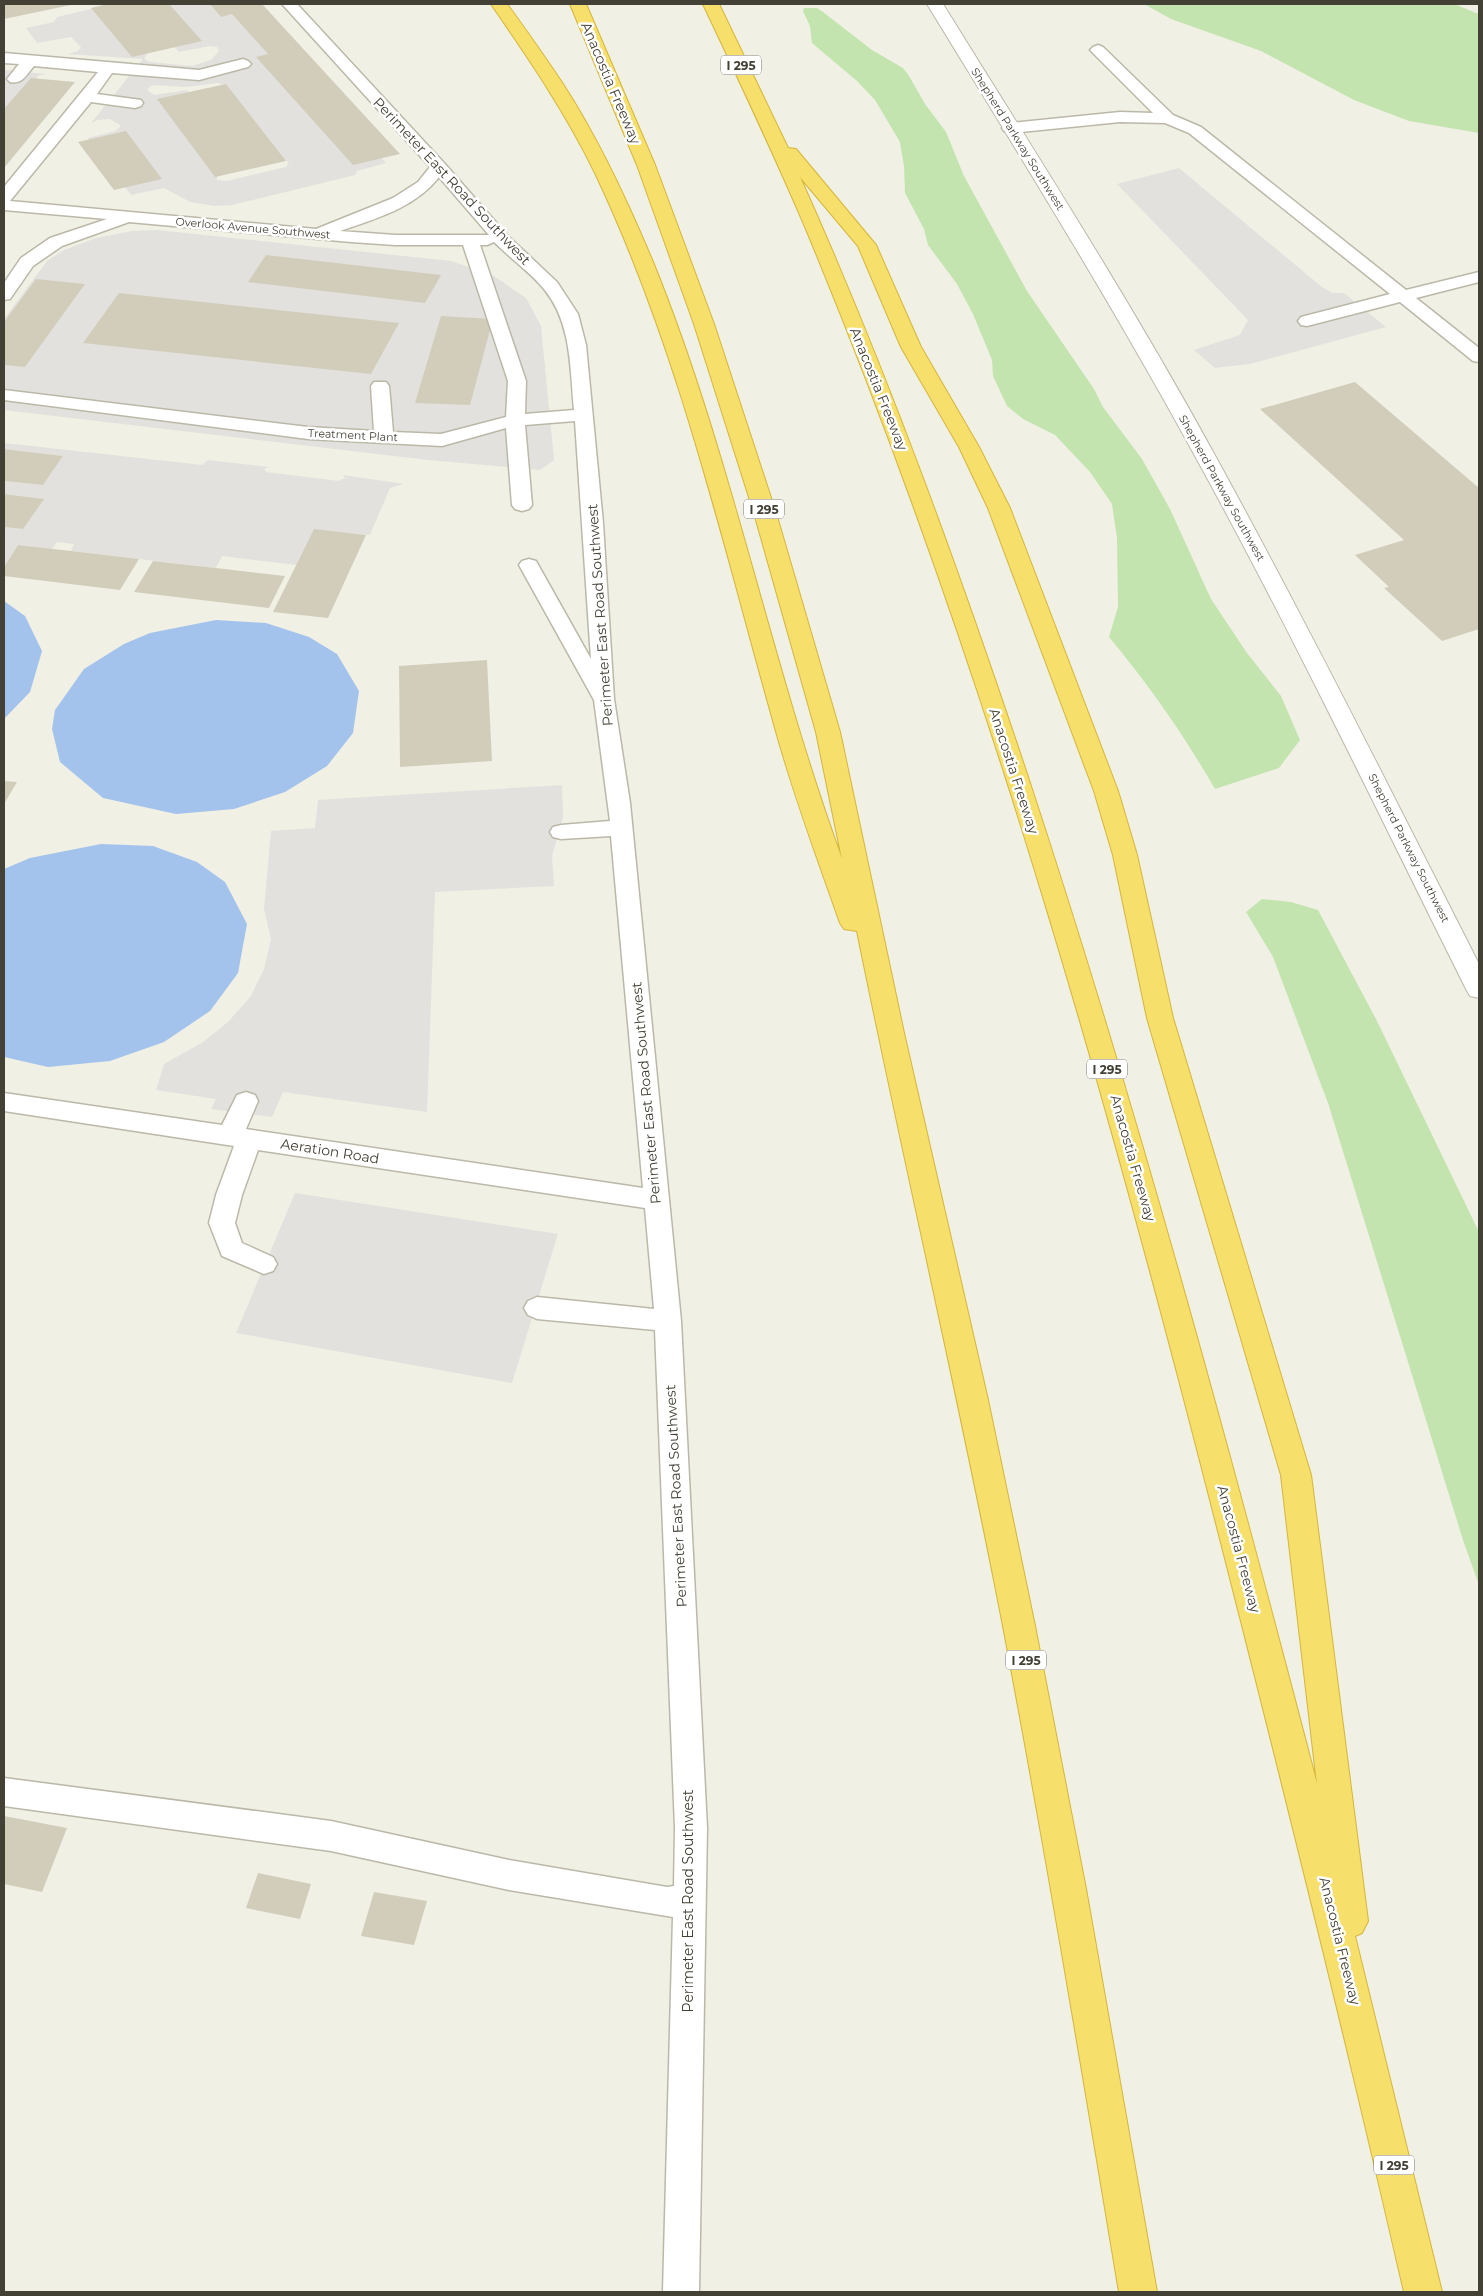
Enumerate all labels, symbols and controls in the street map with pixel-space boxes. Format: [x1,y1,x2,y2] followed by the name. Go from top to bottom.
[577,19,645,147] street label: Anacostia Freeway
[721,56,761,74] road number: I 295
[968,65,1068,213] street label: Shepherd Parkway Southwest
[369,93,535,269] street label: Perimeter East Road Southwest
[175,214,332,242] street label: Overlook Avenue Southwest
[846,325,912,453] street label: Anacostia Freeway
[1176,412,1268,564] street label: Shepherd Parkway Southwest
[308,426,399,444] street label: Treatment Plant
[744,499,784,518] road number: I 295
[583,503,617,727] street label: Perimeter East Road Southwest
[985,706,1043,836] street label: Anacostia Freeway
[1365,771,1453,925] street label: Shepherd Parkway Southwest
[627,981,665,1205] street label: Perimeter East Road Southwest
[1087,1060,1127,1078] road number: I 295
[1106,1093,1160,1224] street label: Anacostia Freeway
[279,1134,381,1168] street label: Aeration Road
[661,1384,691,1608] street label: Perimeter East Road Southwest
[1213,1483,1265,1615] street label: Anacostia Freeway
[1006,1650,1046,1670] road number: I 295
[679,1789,697,2012] street label: Perimeter East Road Southwest
[1315,1875,1365,2007] street label: Anacostia Freeway
[1374,2156,1414,2174] road number: I 295

